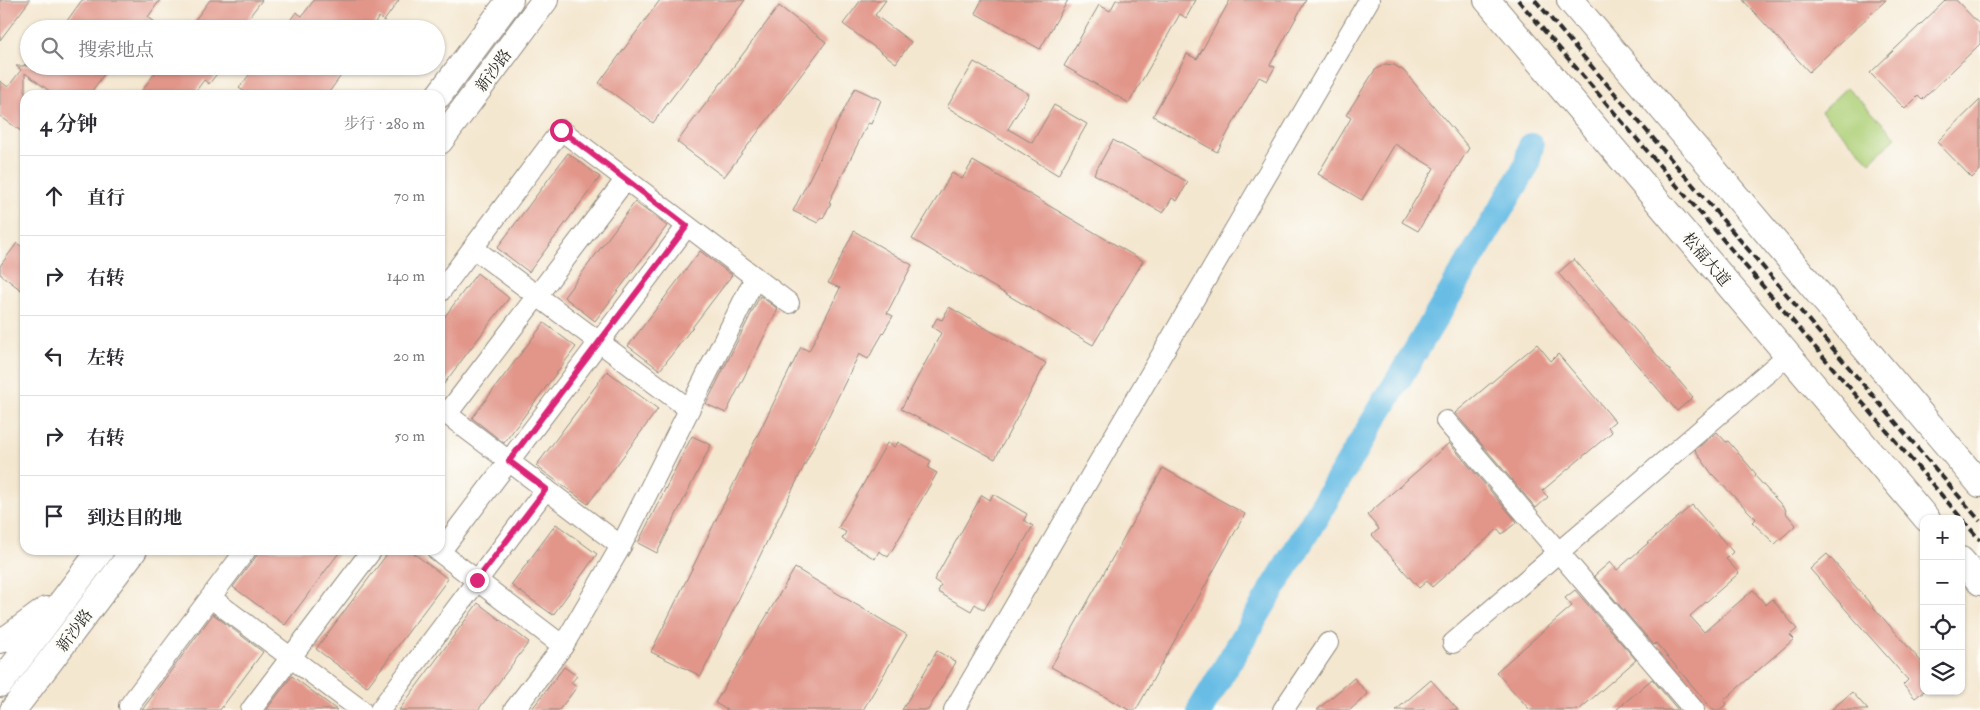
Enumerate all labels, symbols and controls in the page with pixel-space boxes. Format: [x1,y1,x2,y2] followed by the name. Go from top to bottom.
[20,20,445,75] search box
[38,34,66,62] icon: search
[78,38,154,62] text: 搜索地点
[471,45,516,96] street label: 新沙路
[40,111,98,138] text: 4 分钟
[344,114,425,134] text: 步行 · 280 m
[550,119,573,142] route start
[40,182,68,210] icon: ahead
[87,186,125,210] text: 直行
[394,186,425,206] text: 70 m
[1678,229,1734,291] street label: 松福大道
[40,262,68,290] icon: right
[87,266,125,290] text: 右转
[387,266,425,286] text: 140 m
[40,342,68,370] icon: left
[87,346,125,370] text: 左转
[393,346,425,366] text: 20 m
[40,422,68,450] icon: right
[87,426,125,450] text: 右转
[394,426,425,446] text: 50 m
[40,502,68,530] icon: arrive
[87,506,182,530] text: 到达目的地
[1920,515,1965,695] map controls
[1920,515,1965,560] button: +
[1920,560,1965,605] button: −
[466,569,489,592] route end
[52,605,97,656] street label: 新沙路
[1920,605,1965,650] button: locate
[1920,650,1965,695] button: layers

